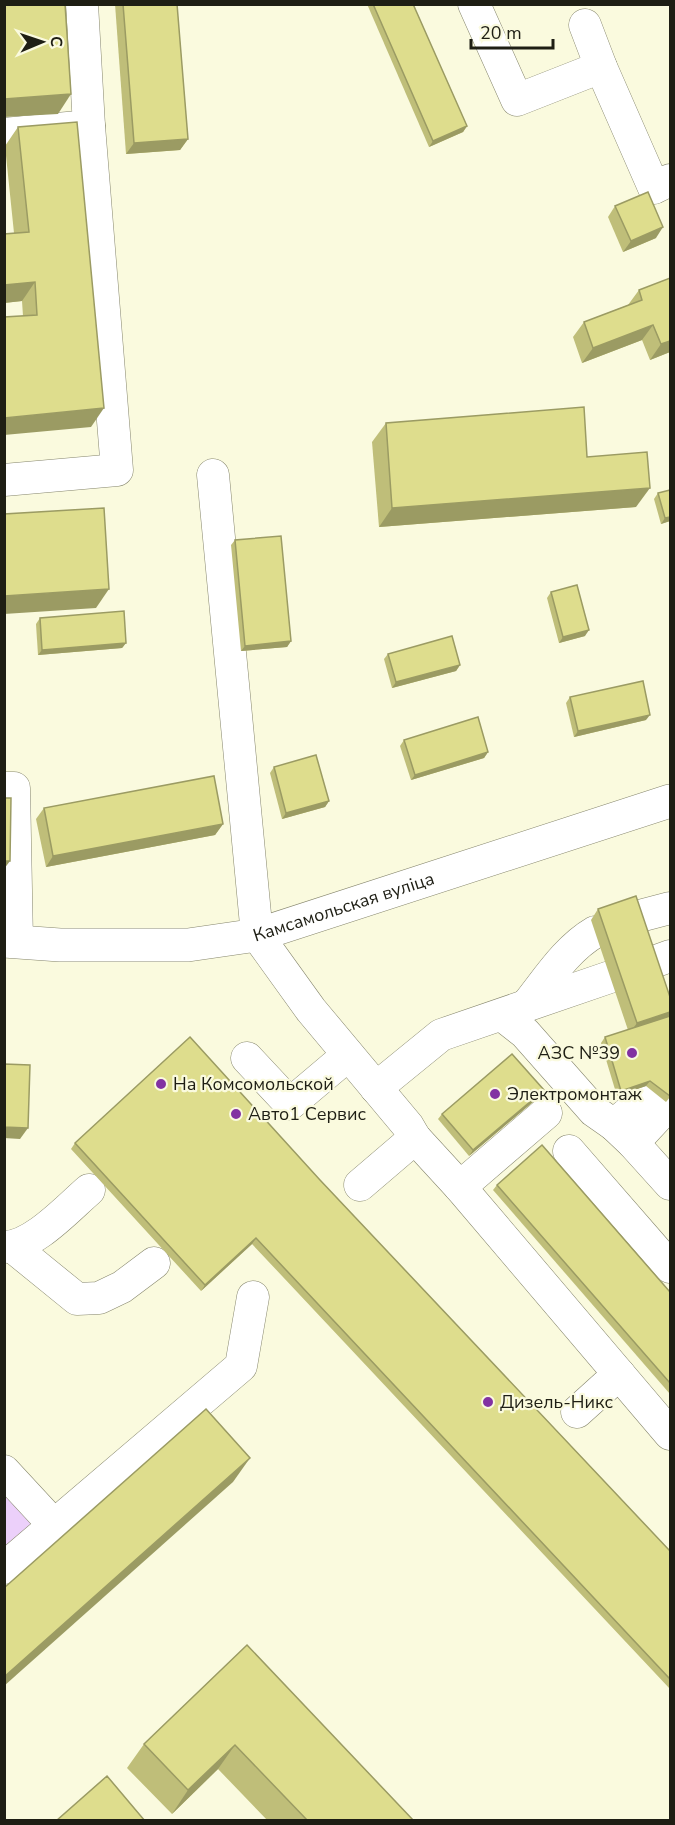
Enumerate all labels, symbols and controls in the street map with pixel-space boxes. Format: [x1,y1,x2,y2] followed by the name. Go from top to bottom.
[12,12,72,72] north arrow
[471,12,554,50] scale bar
[480,21,522,45] text: 20 m
[45,36,67,47] text: С
[250,866,437,947] street label: Камсамольская вуліца
[538,1041,620,1065] place label: АЗС №39
[625,1046,639,1060] marker: АЗС №39
[173,1072,334,1096] place label: На Комсомольской
[154,1077,168,1091] marker: На Комсомольской
[507,1082,643,1106] place label: Электромонтаж
[488,1087,502,1101] marker: Электромонтаж
[248,1102,366,1126] place label: Авто1 Сервис
[229,1107,243,1121] marker: Авто1 Сервис
[500,1390,614,1414] place label: Дизель-Никс
[481,1395,495,1409] marker: Дизель-Никс

